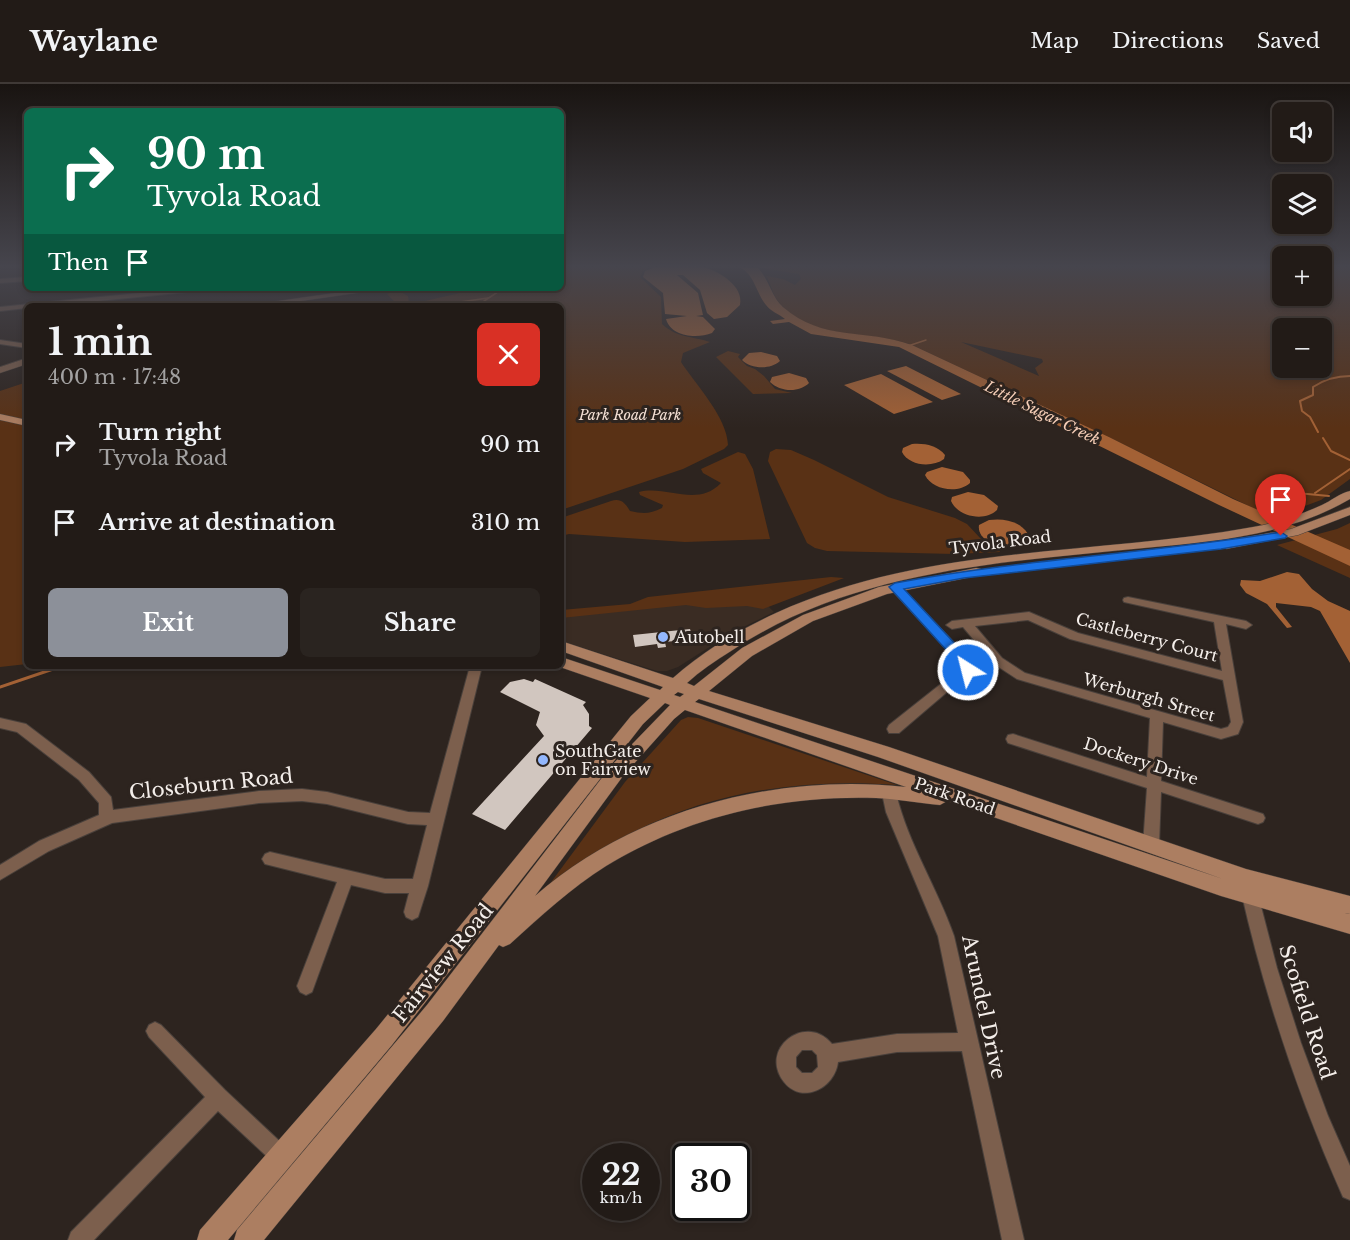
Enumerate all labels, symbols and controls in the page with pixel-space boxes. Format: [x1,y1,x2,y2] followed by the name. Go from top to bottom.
[30,24,158,59] text: Waylane
[1030,28,1079,54] text: Map
[1112,28,1224,54] text: Directions
[1257,28,1320,54] text: Saved
[1272,102,1332,378] map controls
[1272,102,1332,162] button: sound
[147,128,265,180] text: 90 m
[48,132,126,210] icon: right
[1272,174,1332,234] button: layers
[147,180,321,213] text: Tyvola Road
[121,246,154,279] icon: arrive
[1272,246,1332,306] button: +
[48,249,109,276] text: Then
[1272,318,1332,378] button: −
[48,320,152,365] text: 1 min
[477,323,540,386] button: close
[48,365,181,389] text: 400 m · 17:48
[981,376,1103,449] water label: Little Sugar Creek
[578,406,681,424] park label: Park Road Park
[99,419,221,446] text: Turn right
[48,428,81,461] icon: right
[480,431,540,458] text: 90 m
[99,446,228,470] text: Tyvola Road
[1255,474,1306,536] pin
[1264,483,1297,516] icon: arrive
[48,506,81,539] icon: arrive
[99,509,336,536] text: Arrive at destination
[471,509,540,536] text: 310 m
[948,526,1052,558] street label: Tyvola Road
[48,588,288,657] button: Exit
[300,588,540,657] button: Share
[1074,608,1220,666] street label: Castleberry Court
[674,627,744,647] place label: Autobell
[656,630,670,644] marker: Autobell
[936,638,1000,702] position arrow
[1080,668,1217,725] street label: Werburgh Street
[1081,733,1201,789] street label: Dockery Drive
[555,741,651,779] place label: SouthGate on Fairview
[536,753,550,767] marker: SouthGate on Fairview
[128,763,294,805] street label: Closeburn Road
[912,773,998,819] street label: Park Road
[388,899,498,1027] street label: Fairview Road
[957,932,1011,1081] street label: Arundel Drive
[1274,942,1340,1082] street label: Scofield Road
[672,1143,750,1221] speed limit sign: 30
[601,1156,641,1193] text: 22
[600,1188,642,1207] text: km/h

